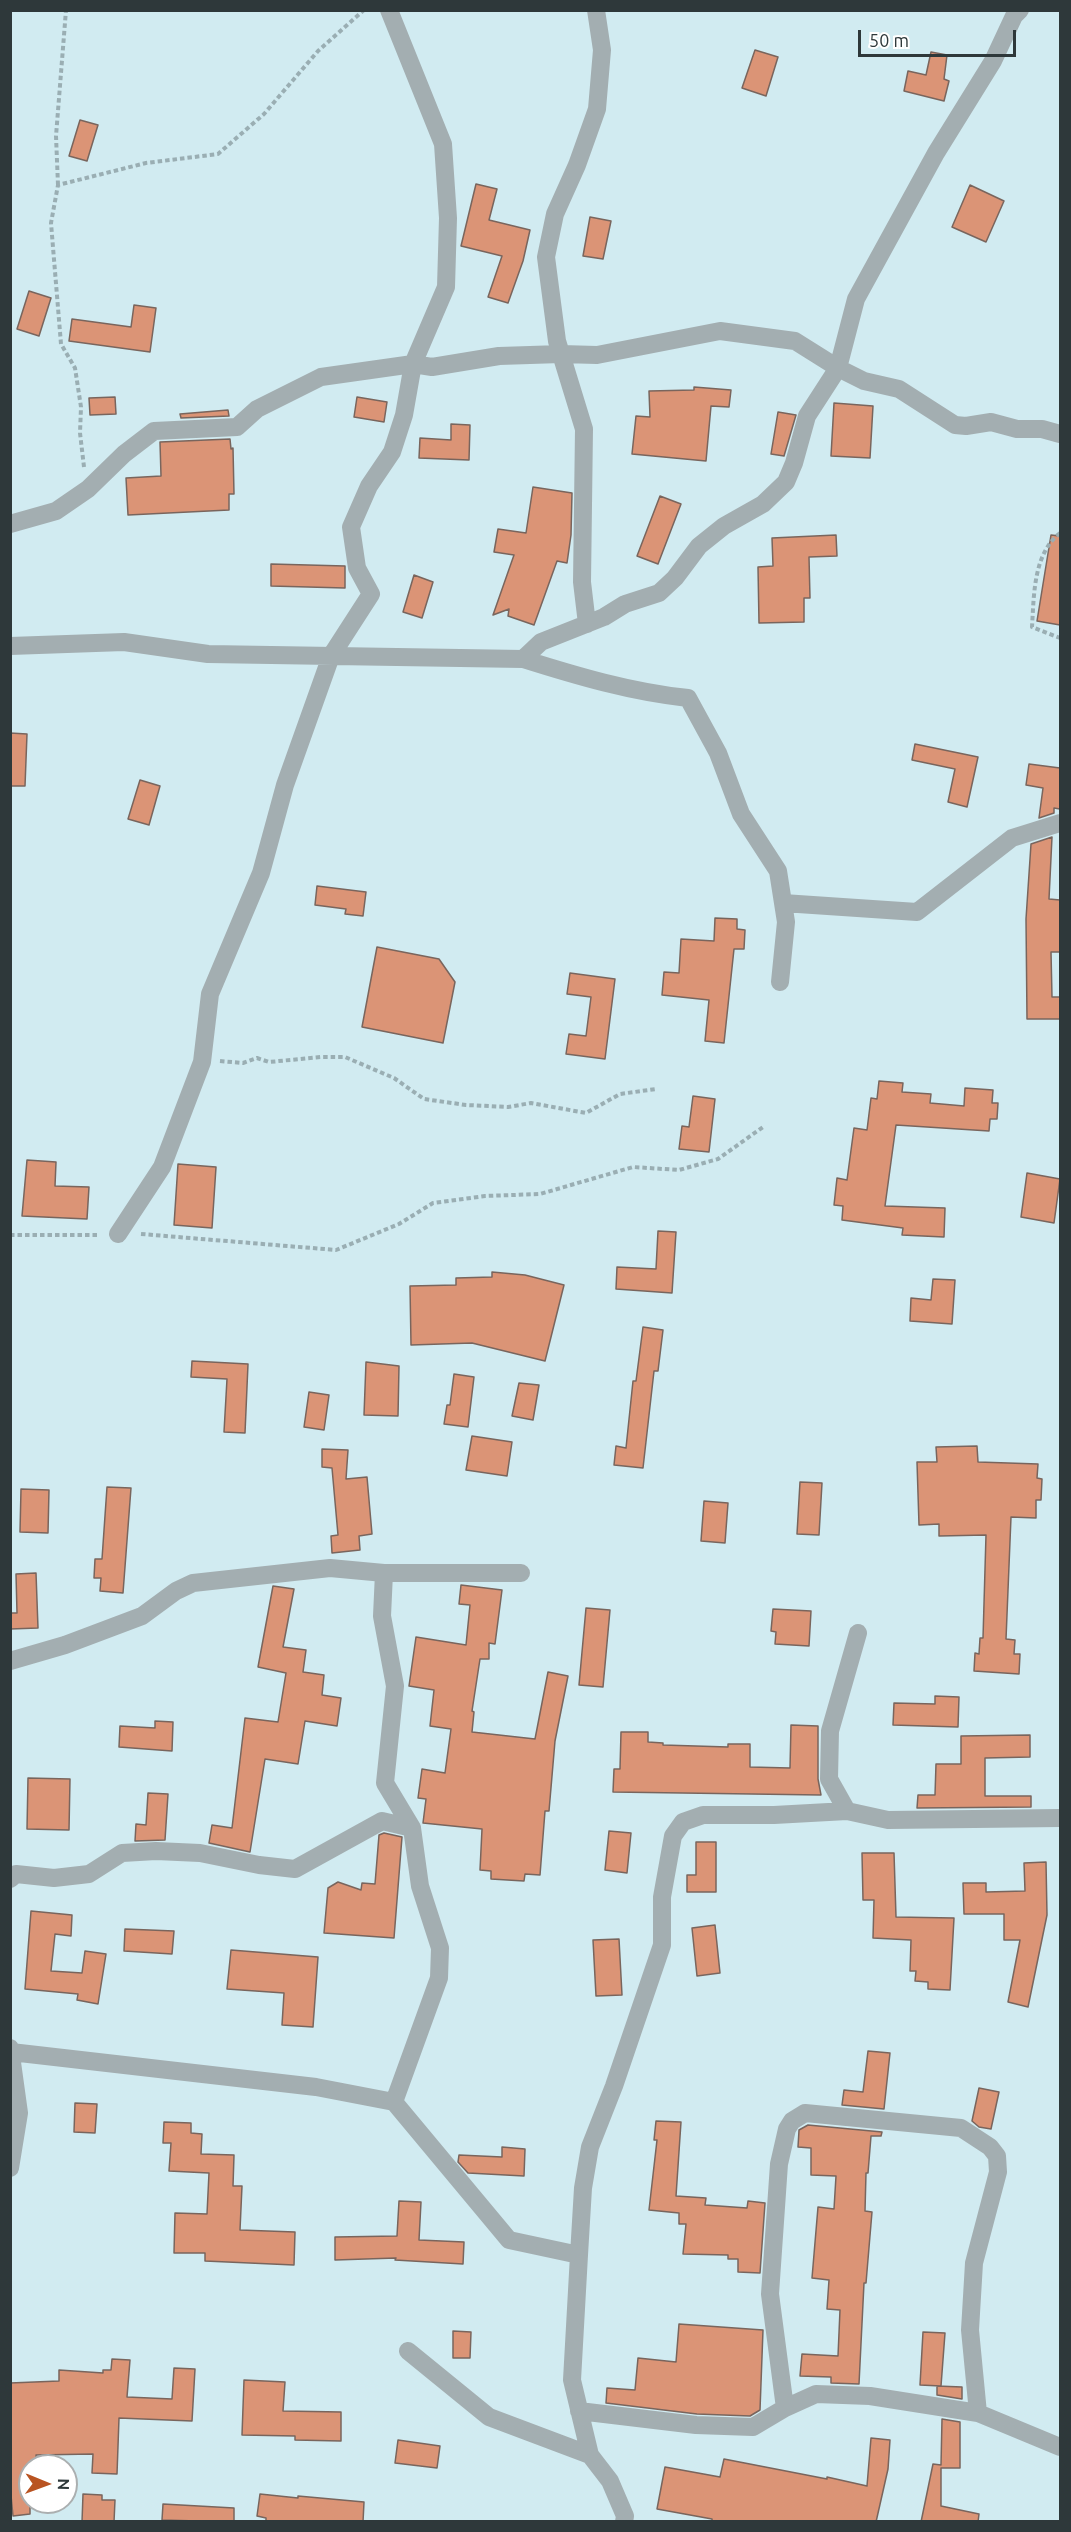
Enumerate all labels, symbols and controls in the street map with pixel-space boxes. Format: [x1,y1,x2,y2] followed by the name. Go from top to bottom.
[861,18,1018,56] scale bar
[869,30,909,50] text: 50 m
[18,2454,78,2514] north arrow
[55,2478,73,2490] text: N

